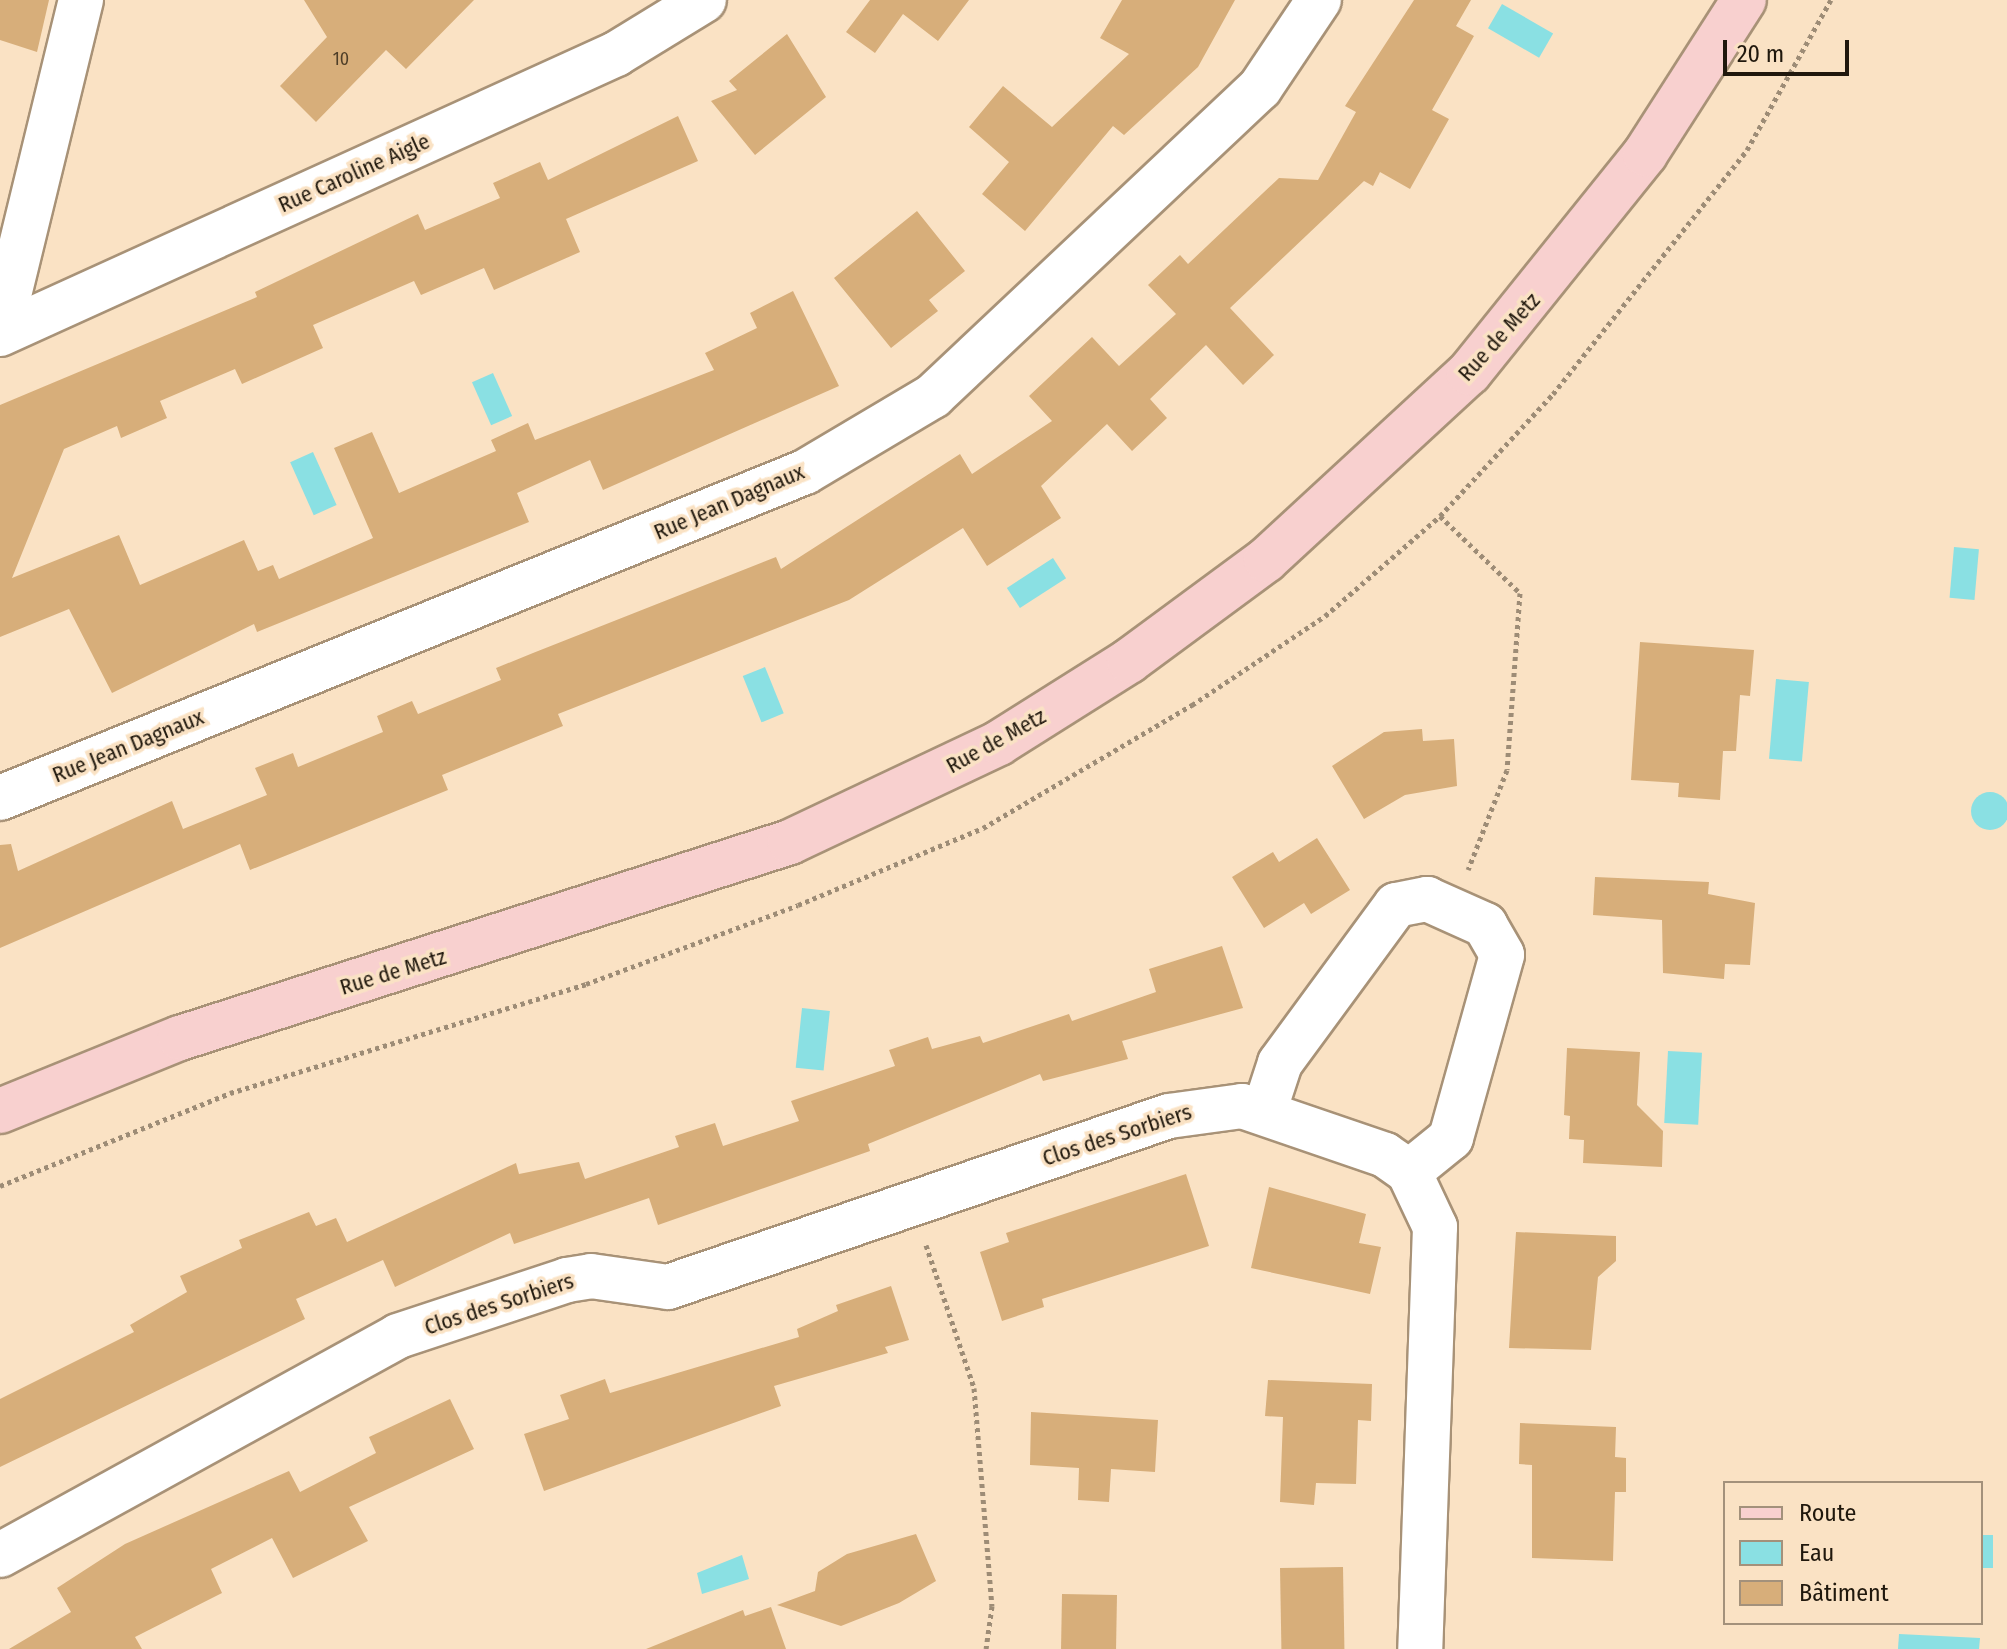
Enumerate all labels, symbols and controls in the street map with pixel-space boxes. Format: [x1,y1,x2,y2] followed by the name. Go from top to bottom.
[1727,24,1853,74] scale bar
[1737,40,1784,68] text: 20 m
[333,48,349,70] house number: 10
[274,128,434,218] street label: Rue Caroline Aigle
[1452,287,1546,387] street label: Rue de Metz
[650,458,808,546] street label: Rue Jean Dagnaux
[942,703,1050,779] street label: Rue de Metz
[49,704,207,788] street label: Rue Jean Dagnaux
[337,943,449,1001] street label: Rue de Metz
[1039,1098,1195,1172] street label: Clos des Sorbiers
[421,1267,577,1341] street label: Clos des Sorbiers
[1723,1481,1983,1625] legend
[1799,1499,1856,1527] text: Route
[1799,1539,1834,1567] text: Eau
[1799,1579,1889,1607] text: Bâtiment

